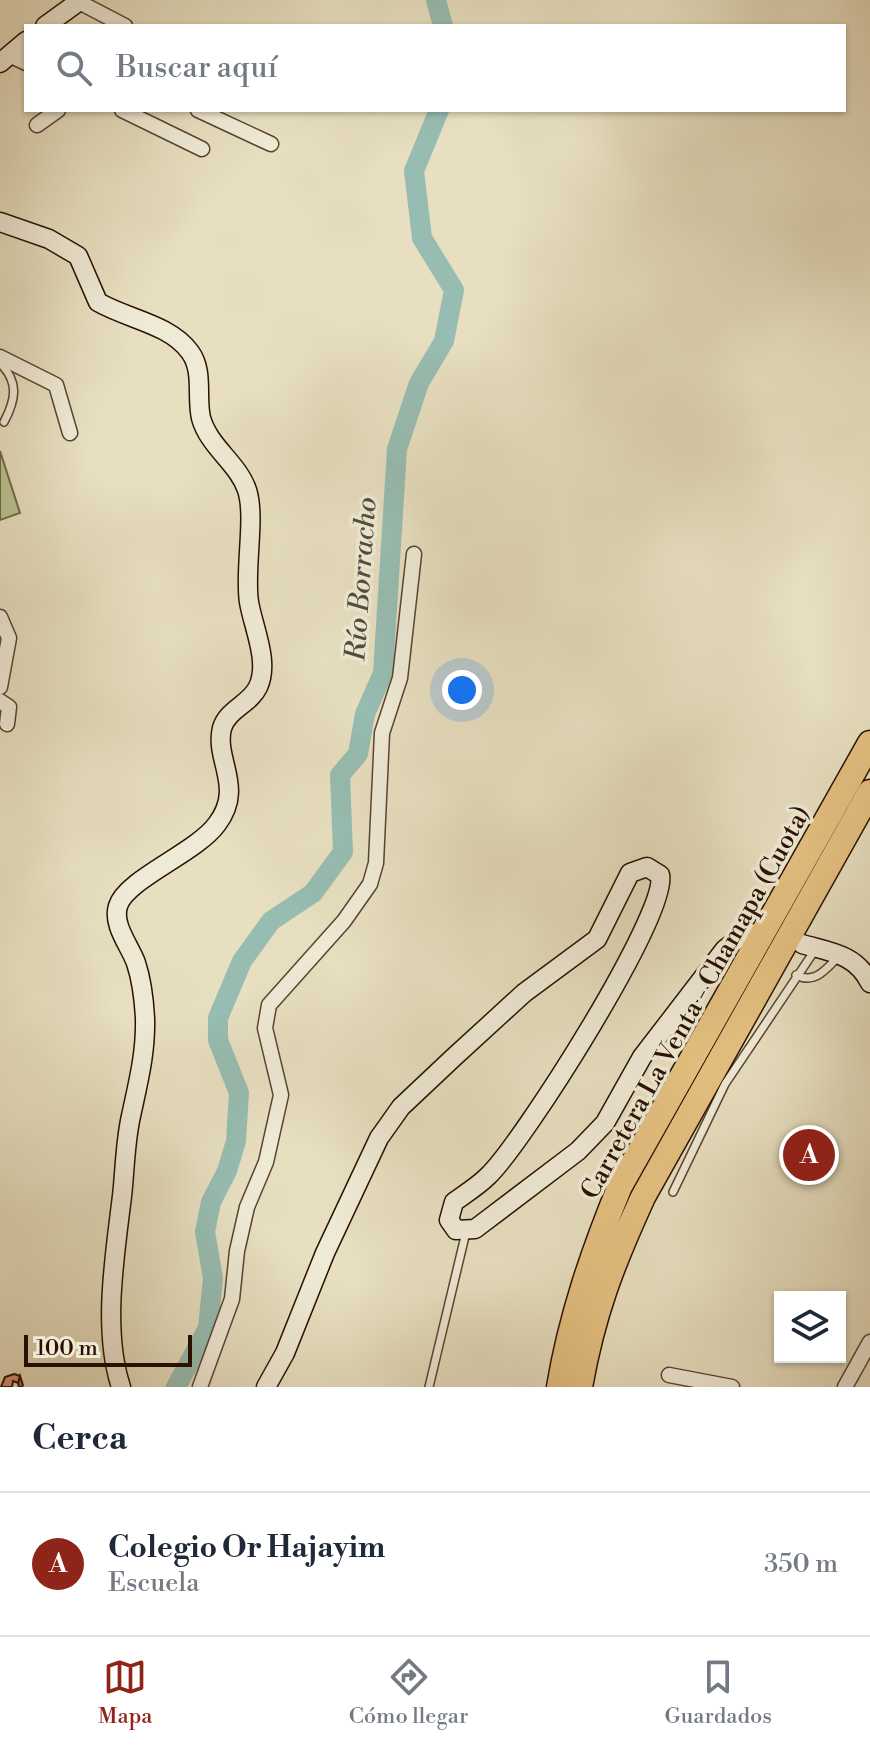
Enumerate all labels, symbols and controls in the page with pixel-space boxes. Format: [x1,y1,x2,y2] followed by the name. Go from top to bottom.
[24,24,846,112] search box
[52,46,96,90] icon: search
[116,49,278,87] text: Buscar aquí
[338,496,385,663] water label: Río Borracho
[442,670,482,710] your location
[574,800,818,1205] street label: Carretera La Venta - Chamapa (Cuota)
[783,1125,835,1185] pin: A
[774,1291,846,1363] map controls
[774,1291,846,1363] button: layers
[24,1331,192,1367] scale bar
[36,1335,98,1362] text: 100 m
[32,1418,127,1460] text: Cerca
[108,1529,385,1567] text: Colegio Or Hajayim
[49,1548,67,1580] text: A
[764,1548,838,1580] text: 350 m
[108,1567,199,1599] text: Escuela
[98,1655,153,1730] tab: Mapa
[349,1655,468,1730] tab: Cómo llegar
[665,1655,772,1730] tab: Guardados

